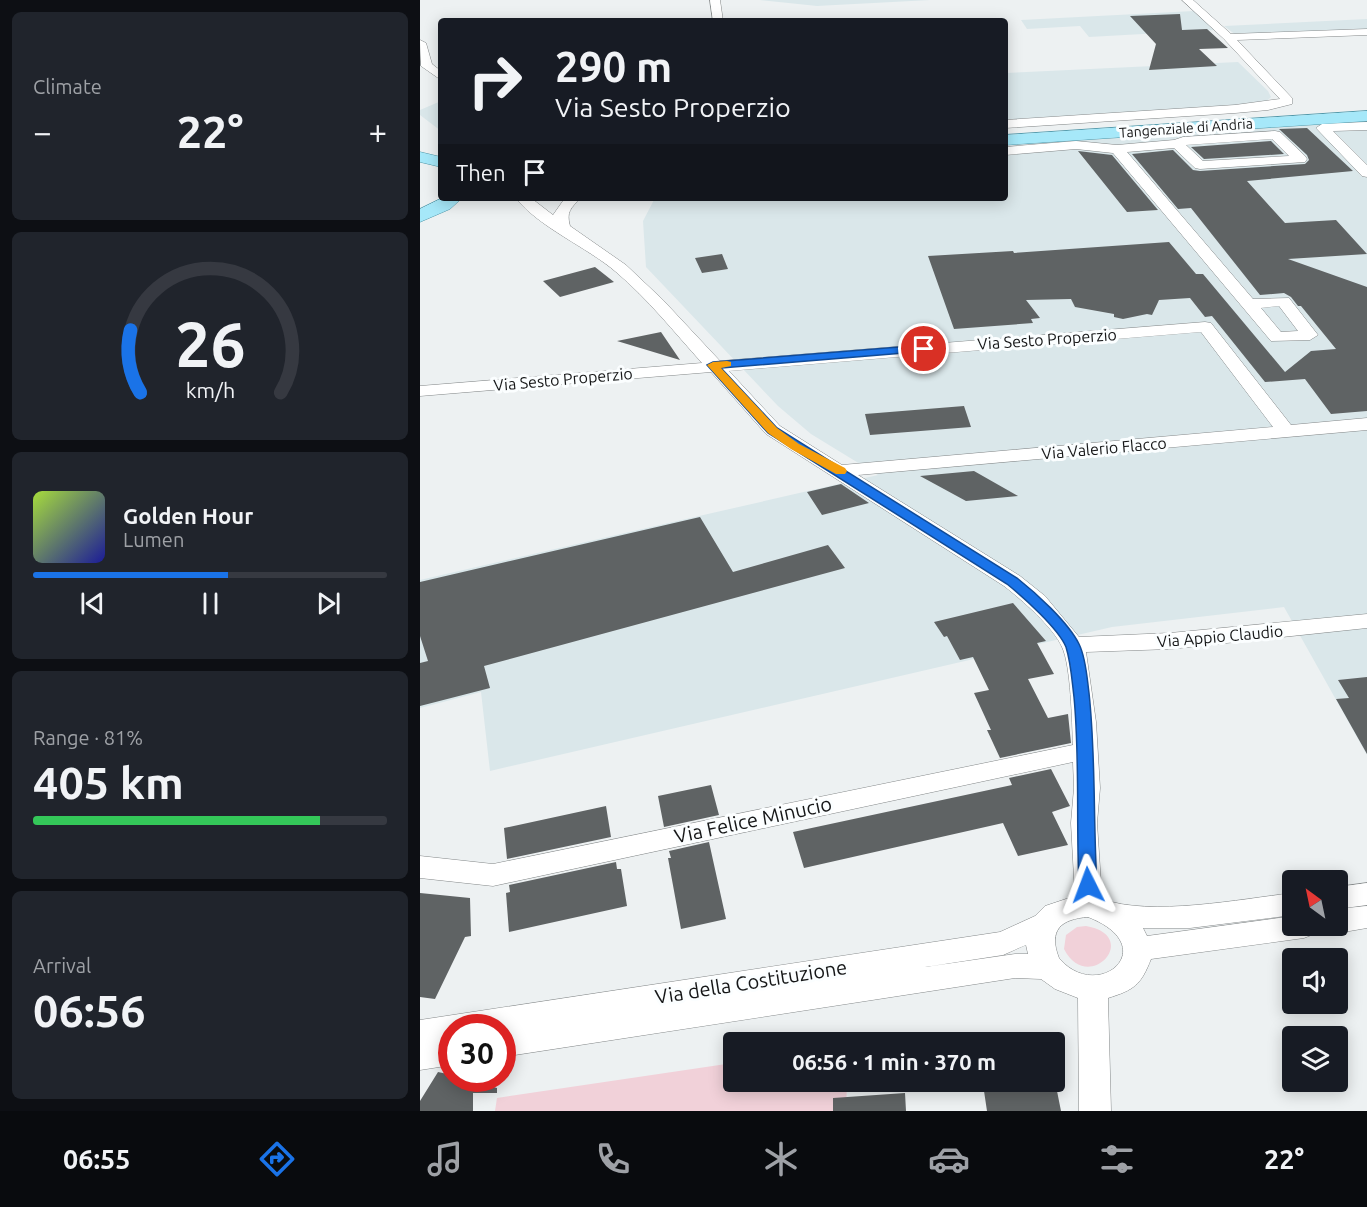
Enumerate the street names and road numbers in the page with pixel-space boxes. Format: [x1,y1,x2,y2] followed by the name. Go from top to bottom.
[1119,115,1253,141] street label: Tangenziale di Andria
[977,325,1117,353] street label: Via Sesto Properzio
[493,364,633,394] street label: Via Sesto Properzio
[1041,434,1167,462] street label: Via Valerio Flacco
[1156,622,1284,650] street label: Via Appio Claudio
[672,792,834,847] street label: Via Felice Minucio
[653,955,849,1008] street label: Via della Costituzione

